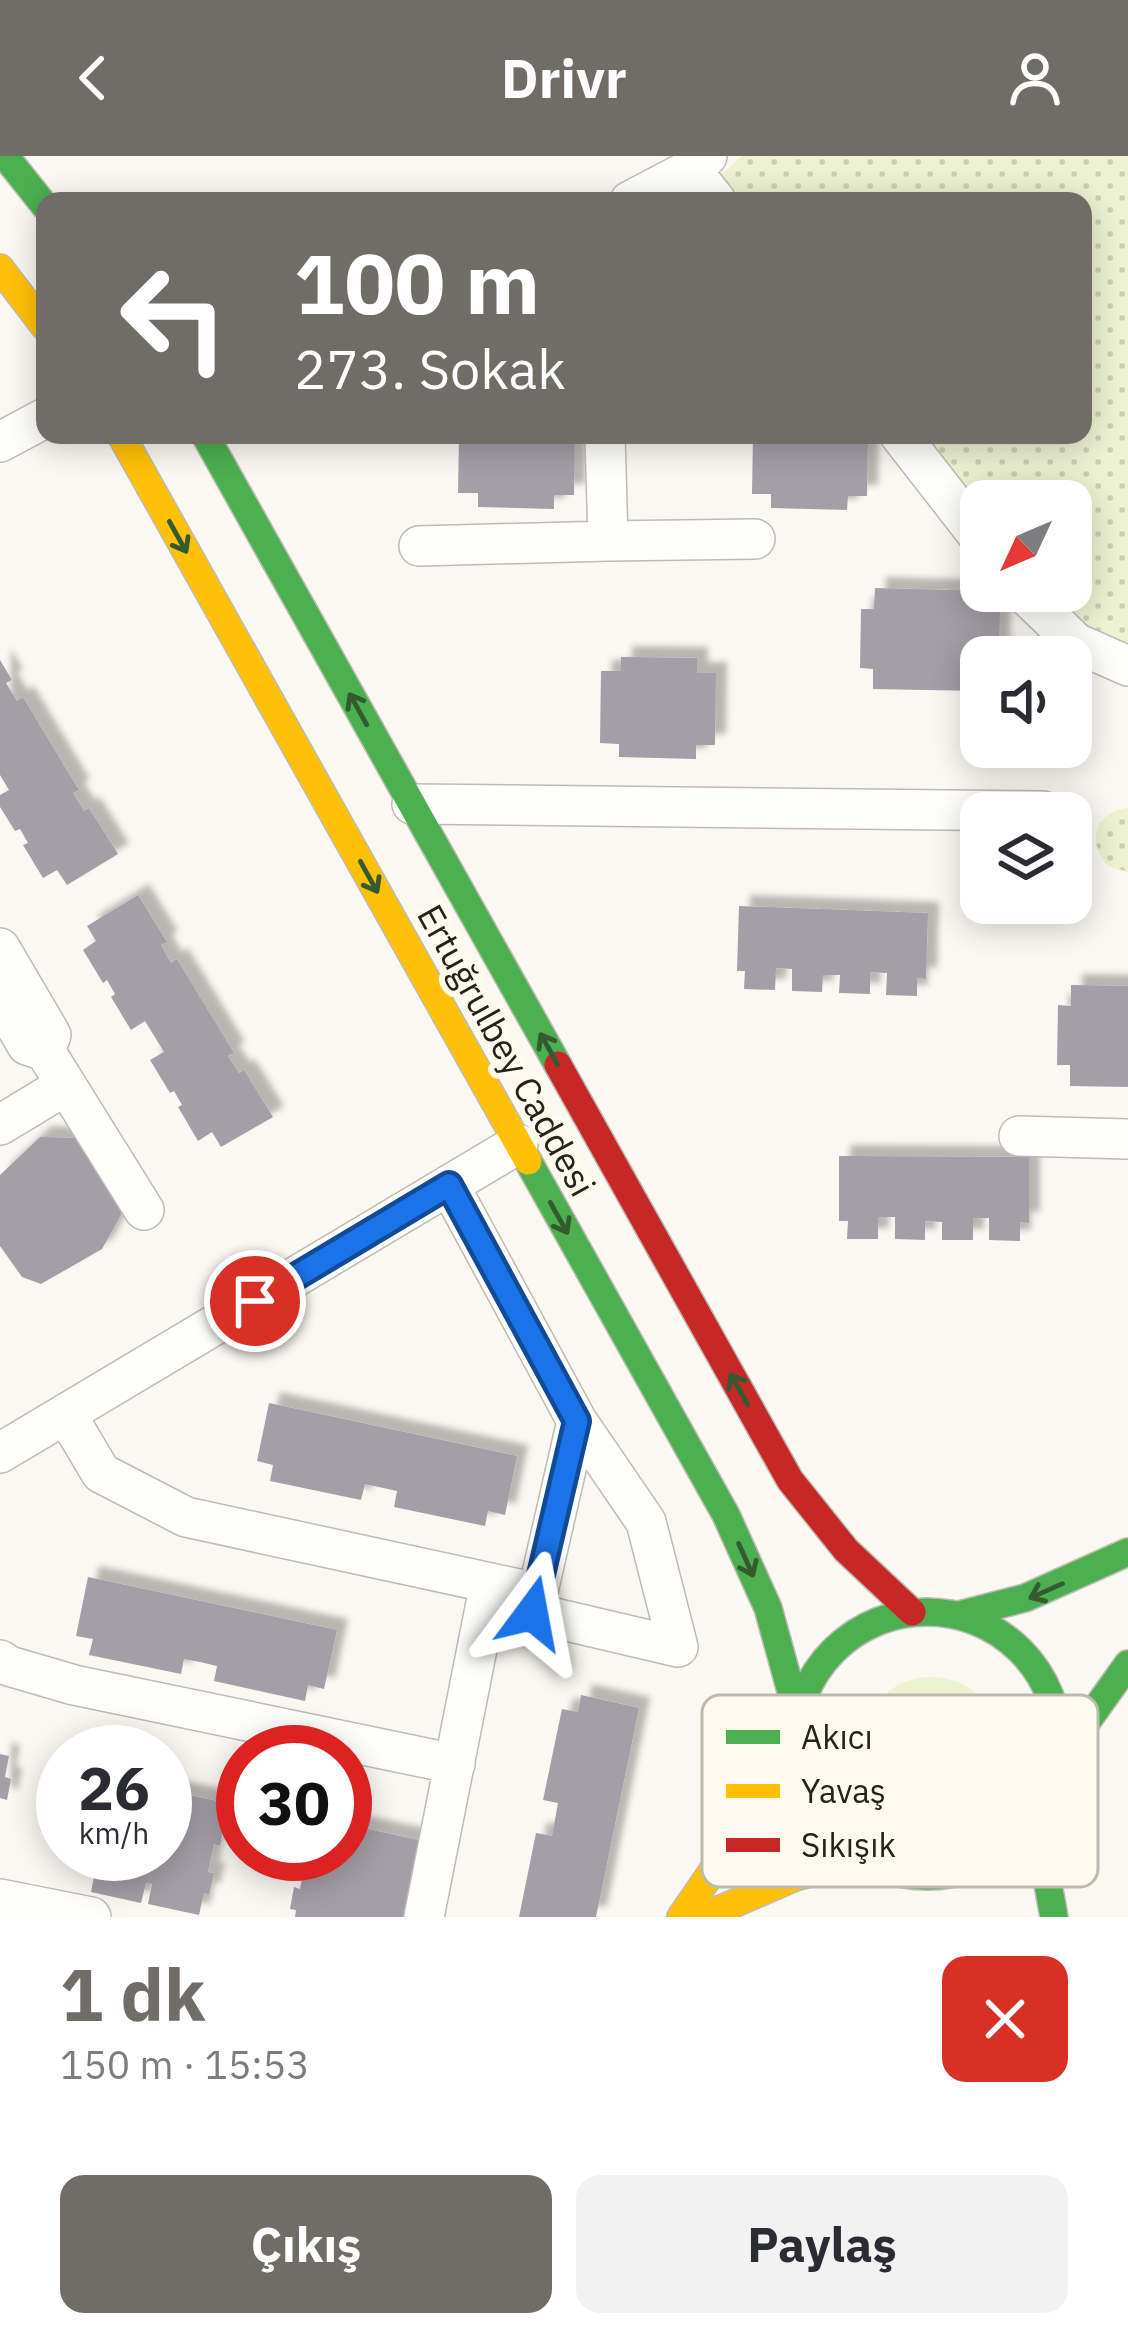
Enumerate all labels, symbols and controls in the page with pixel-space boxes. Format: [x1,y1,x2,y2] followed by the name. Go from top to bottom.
[501,43,627,113] text: Drivr
[60,45,126,111] icon: back
[1002,45,1068,111] icon: person
[294,228,540,337] text: 100 m
[96,240,252,396] icon: left
[294,334,566,404] text: 273. Sokak
[960,480,1092,612] north arrow
[960,480,1092,924] map controls
[167,519,191,554] one-way arrow
[960,636,1092,768] button: sound
[346,692,369,727] one-way arrow
[960,792,1092,924] button: layers
[358,859,381,894] one-way arrow
[407,896,607,1204] street label: Ertuğrulbey Caddesi
[537,1032,560,1067] one-way arrow
[548,1199,572,1234] one-way arrow
[204,1250,306,1352] pin
[222,1268,288,1334] icon: arrive
[727,1373,751,1408] one-way arrow
[737,1541,759,1577] one-way arrow
[469,1550,595,1676] position arrow
[1029,1582,1065,1604] one-way arrow
[702,1695,1098,1887] legend
[801,1715,873,1758] text: Akıcı
[216,1725,372,1881] speed limit sign: 30
[78,1748,150,1827] text: 26
[801,1769,886,1812] text: Yavaş
[79,1813,149,1852] text: km/h
[801,1823,896,1866] text: Sıkışık
[60,1947,206,2041] text: 1 dk
[942,1956,1068,2082] button: close
[60,2039,310,2090] text: 150 m · 15:53
[60,2175,552,2313] button: Çıkış
[576,2175,1068,2313] button: Paylaş

